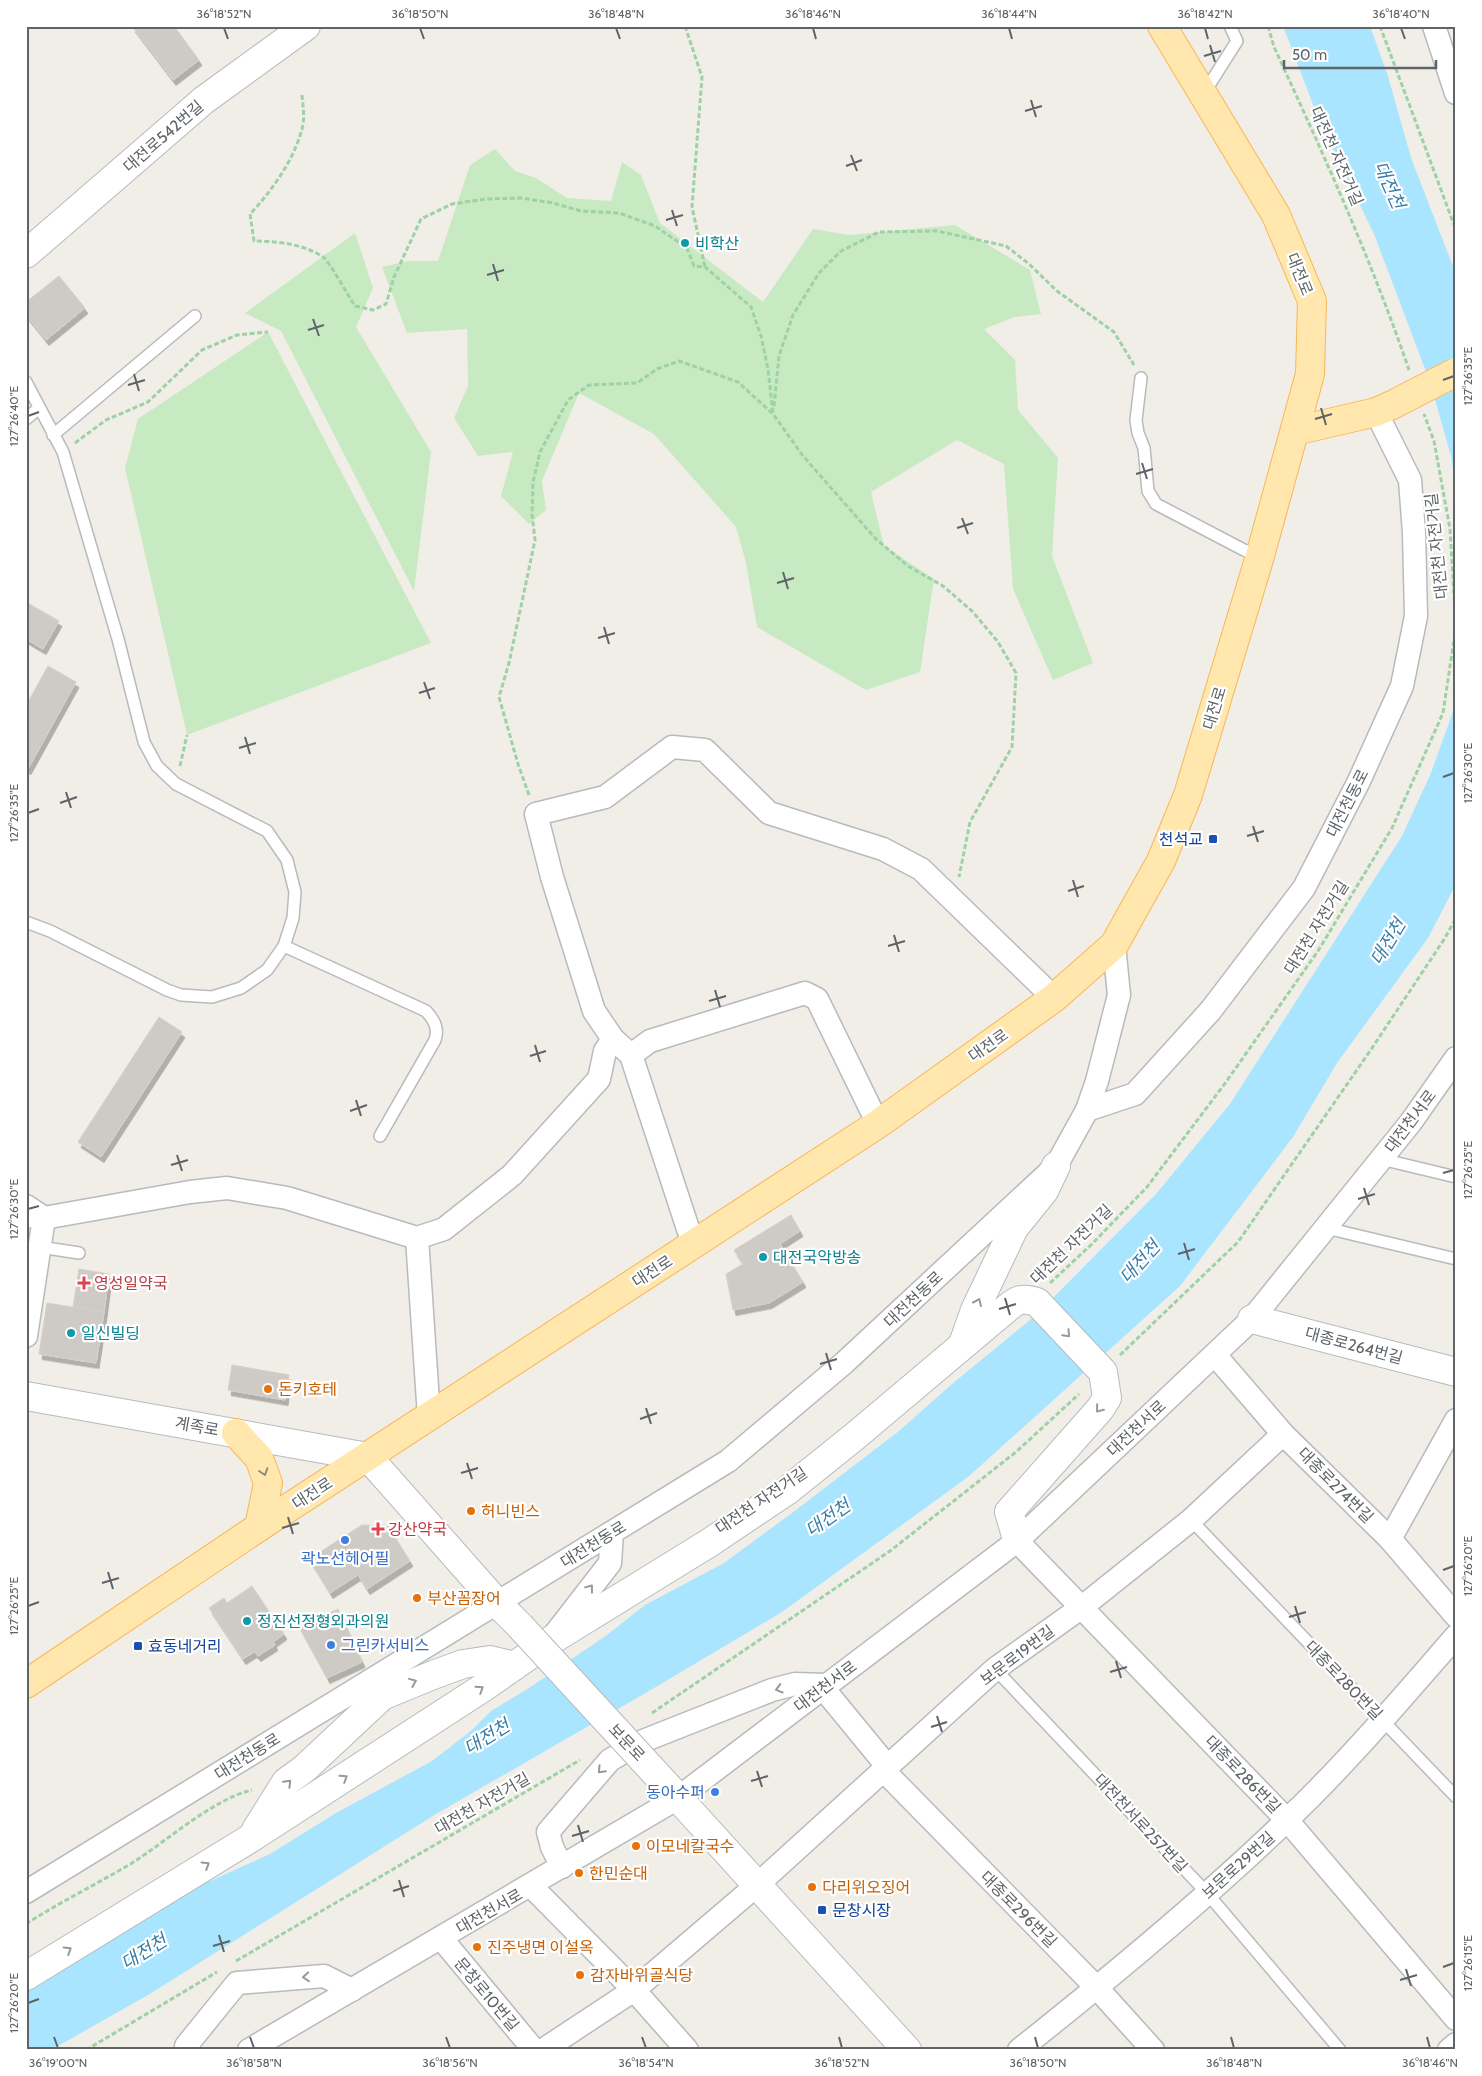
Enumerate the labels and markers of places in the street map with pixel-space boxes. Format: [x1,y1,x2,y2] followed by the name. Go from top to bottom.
[695,234,739,253] place label: 비학산
[679,237,691,249] marker: 비학산
[1159,830,1203,849] place label: 천석교
[1207,833,1219,845] marker: 천석교
[773,1248,861,1267] place label: 대전국악방송
[757,1251,769,1263] marker: 대전국악방송
[94,1274,168,1293] place label: 영성일약국
[78,1277,90,1289] marker: 영성일약국
[81,1324,140,1343] place label: 일신빌딩
[65,1327,77,1339] marker: 일신빌딩
[278,1380,337,1399] place label: 돈키호테
[262,1383,274,1395] marker: 돈키호테
[481,1502,540,1521] place label: 허니빈스
[465,1505,477,1517] marker: 허니빈스
[388,1520,447,1539] place label: 강산약국
[372,1523,384,1535] marker: 강산약국
[339,1534,351,1546] marker: 곽노선헤어필
[301,1549,389,1568] place label: 곽노선헤어필
[427,1589,501,1608] place label: 부산꼼장어
[411,1592,423,1604] marker: 부산꼼장어
[257,1612,389,1631] place label: 정진선정형외과의원
[241,1615,253,1627] marker: 정진선정형외과의원
[341,1636,429,1655] place label: 그린카서비스
[148,1637,222,1656] place label: 효동네거리
[325,1639,337,1651] marker: 그린카서비스
[132,1640,144,1652] marker: 효동네거리
[646,1783,705,1802] place label: 동아수퍼
[709,1786,721,1798] marker: 동아수퍼
[646,1837,734,1856] place label: 이모네칼국수
[630,1840,642,1852] marker: 이모네칼국수
[589,1864,648,1883] place label: 한민순대
[573,1867,585,1879] marker: 한민순대
[822,1878,910,1897] place label: 다리위오징어
[806,1881,818,1893] marker: 다리위오징어
[832,1901,891,1920] place label: 문창시장
[816,1904,828,1916] marker: 문창시장
[487,1938,594,1957] place label: 진주냉면 이설옥
[471,1941,483,1953] marker: 진주냉면 이설옥
[590,1966,693,1985] place label: 감자바위골식당
[574,1969,586,1981] marker: 감자바위골식당

